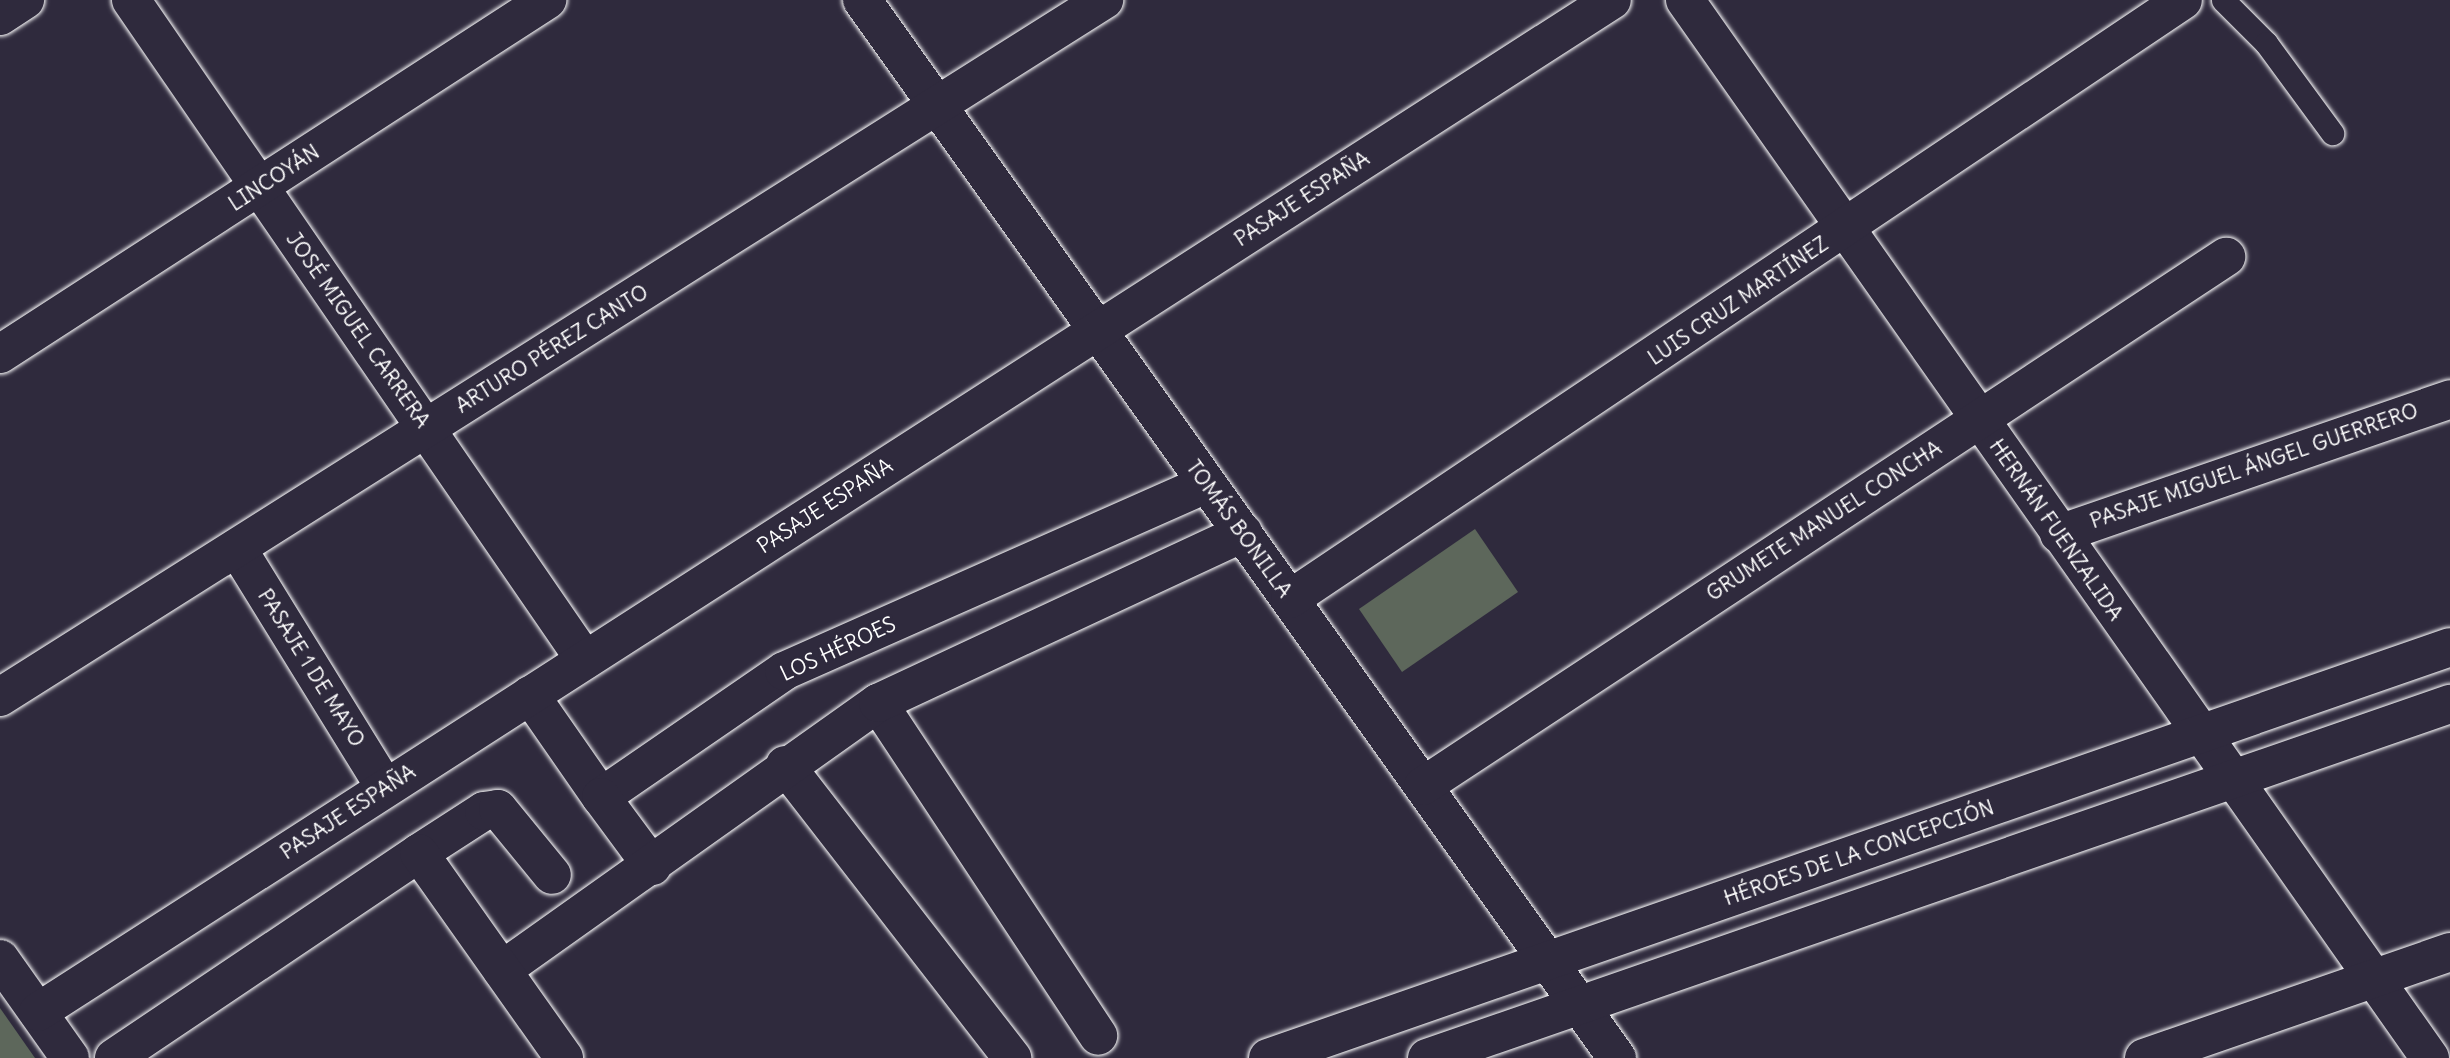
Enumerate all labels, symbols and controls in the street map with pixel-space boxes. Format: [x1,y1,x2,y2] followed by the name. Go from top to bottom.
[224,139,324,217] street label: LINCOYÁN
[1230,146,1374,252] street label: PASAJE ESPAÑA
[281,227,435,433] street label: JOSÉ MIGUEL CARRERA
[1643,231,1833,371] street label: LUIS CRUZ MARTÍNEZ
[451,279,653,419] street label: ARTURO PÉREZ CANTO
[2087,398,2421,534] street label: PASAJE MIGUEL ÁNGEL GUERRERO
[1984,434,2128,626] street label: HERNÁN FUENZALIDA
[1702,436,1946,606] street label: GRUMETE MANUEL CONCHA
[753,453,897,559] street label: PASAJE ESPAÑA
[1181,455,1297,603] street label: TOMÁS BONILLA
[252,584,370,752] street label: PASAJE 1 DE MAYO
[776,611,900,687] street label: LOS HÉROES
[276,759,420,865] street label: PASAJE ESPAÑA
[1721,795,1997,911] street label: HÉROES DE LA CONCEPCIÓN

